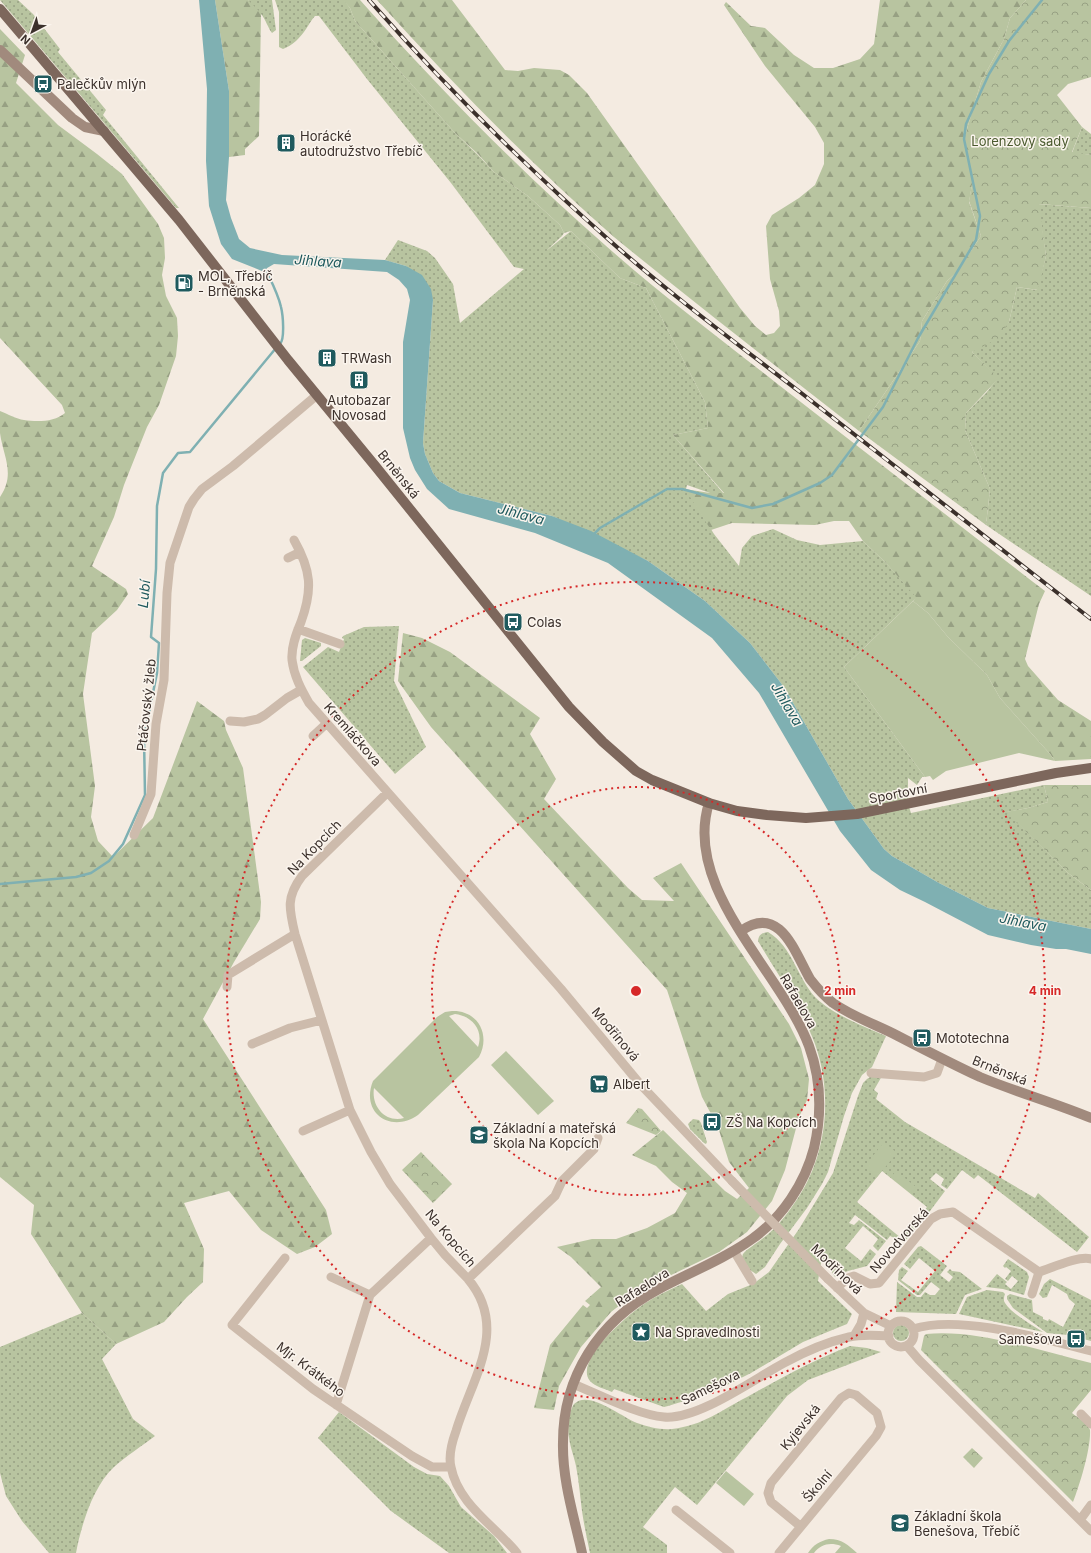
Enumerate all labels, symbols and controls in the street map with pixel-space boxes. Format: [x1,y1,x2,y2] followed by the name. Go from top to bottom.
[12,12,52,52] north arrow
[18,32,33,48] text: N
[32,73,54,95] bus stop icon: Palečkův mlýn
[57,76,146,92] place label: Palečkův mlýn
[300,128,423,159] place label: Horácké autodružstvo Třebíč
[275,132,297,154] building icon: Horácké autodružstvo Třebíč
[971,133,1069,149] park label: Lorenzovy sady
[294,250,343,271] water label: Jihlava
[198,268,273,299] place label: MOL, Třebíč - Brněnská
[173,272,195,294] fuel station icon: MOL, Třebíč - Brněnská
[316,347,338,369] building icon: TRWash
[341,350,392,366] place label: TRWash
[348,369,370,391] building icon: Autobazar Novosad
[327,392,391,423] place label: Autobazar Novosad
[375,446,423,502] street label: Brněnská
[496,499,547,528] water label: Jihlava
[134,578,153,609] water label: Lubí
[502,611,524,633] bus stop icon: Colas
[527,614,562,630] place label: Colas
[133,658,159,752] street label: Ptáčovský žleb
[768,679,807,729] water label: Jihlava
[321,699,385,769] street label: Kremláčkova
[868,779,929,806] street label: Sportovní
[284,816,344,878] street label: Na Kopcích
[998,909,1048,934] water label: Jihlava
[777,971,821,1031] street label: Rafaelova
[824,983,856,998] text: 2 min
[1029,983,1061,998] text: 4 min
[629,984,643,998] centre of rings
[589,1004,643,1064] street label: Modřínová
[911,1027,933,1049] bus stop icon: Mototechna
[936,1030,1009,1046] place label: Mototechna
[970,1052,1030,1088] street label: Brněnská
[588,1073,610,1095] supermarket icon: Albert
[613,1076,650,1092] place label: Albert
[701,1111,723,1133] bus stop icon: ZŠ Na Kopcích
[726,1114,817,1130] place label: ZŠ Na Kopcích
[493,1120,616,1151] place label: Základní a mateřská škola Na Kopcích
[468,1124,490,1146] school or university icon: Základní a mateřská škola Na Kopcích
[866,1204,932,1276] street label: Novodvorská
[422,1206,480,1270] street label: Na Kopcích
[808,1240,866,1298] street label: Modřínová
[612,1264,672,1310] street label: Rafaelova
[630,1321,652,1343] place icon: Na Spravedlnosti
[655,1324,760,1340] place label: Na Spravedlnosti
[1065,1328,1087,1350] bus stop icon: Samešova
[998,1331,1062,1347] place label: Samešova
[274,1338,349,1400] street label: Mjr. Krátkého
[678,1366,742,1408] street label: Samešova
[777,1401,823,1453] street label: Kyjevská
[799,1466,836,1505] street label: Školní
[914,1508,1020,1539] place label: Základní škola Benešova, Třebíč
[889,1512,911,1534] school or university icon: Základní škola Benešova, Třebíč

